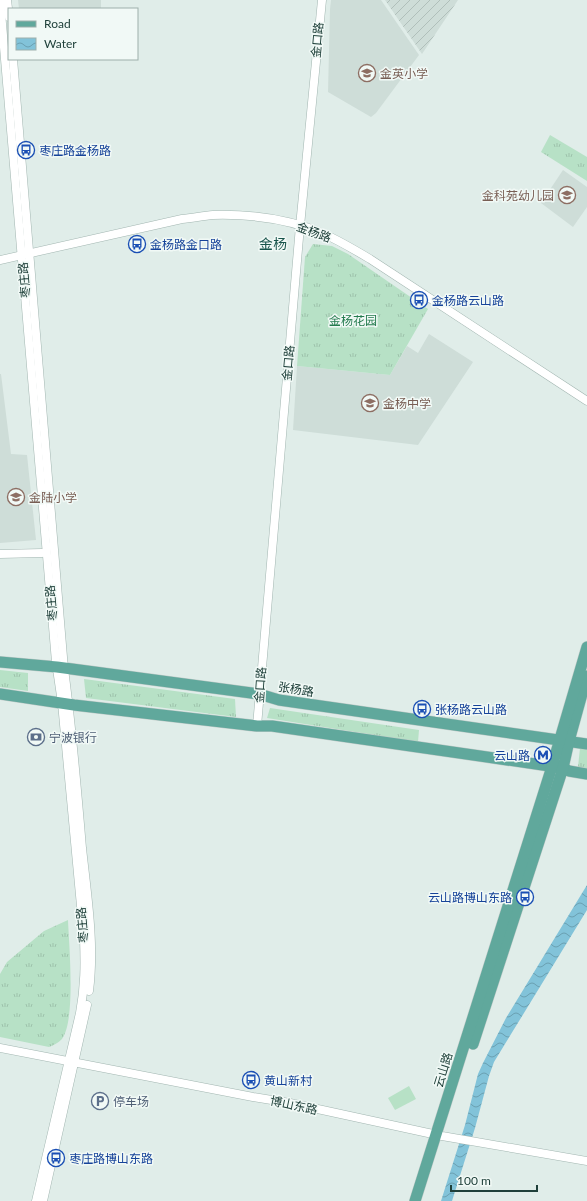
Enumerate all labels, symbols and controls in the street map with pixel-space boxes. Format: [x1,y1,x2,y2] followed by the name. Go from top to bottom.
[8,8,138,60] legend
[44,16,71,31] text: Road
[308,21,326,59] street label: 金口路
[44,36,77,51] text: Water
[357,63,377,83] school or university icon: 金英小学
[380,66,428,81] place label: 金英小学
[16,140,36,160] bus stop icon: 枣庄路金杨路
[39,143,111,158] place label: 枣庄路金杨路
[557,185,577,205] school or university icon: 金科苑幼儿园
[482,188,554,203] place label: 金科苑幼儿园
[295,219,333,245] street label: 金杨路
[127,234,147,254] bus stop icon: 金杨路金口路
[259,235,287,252] district label: 金杨
[150,237,222,252] place label: 金杨路金口路
[15,261,33,299] street label: 枣庄路
[409,290,429,310] bus stop icon: 金杨路云山路
[432,293,504,308] place label: 金杨路云山路
[329,313,377,328] park label: 金杨花园
[279,344,297,382] street label: 金口路
[360,393,380,413] school or university icon: 金杨中学
[383,396,431,411] place label: 金杨中学
[6,487,26,507] school or university icon: 金陆小学
[29,490,77,505] place label: 金陆小学
[42,584,60,622] street label: 枣庄路
[251,667,269,703] street label: 金口路
[277,679,315,699] street label: 张杨路
[412,699,432,719] bus stop icon: 张杨路云山路
[435,702,507,717] place label: 张杨路云山路
[26,727,46,747] bank icon: 宁波银行
[49,730,97,745] place label: 宁波银行
[533,745,553,765] metro station icon: 云山路
[494,748,530,763] place label: 云山路
[515,887,535,907] bus stop icon: 云山路博山东路
[428,890,512,905] place label: 云山路博山东路
[73,906,91,944] street label: 枣庄路
[431,1051,455,1089] street label: 云山路
[241,1070,261,1090] bus stop icon: 黄山新村
[264,1073,313,1088] place label: 黄山新村
[90,1091,110,1111] parking icon: 停车场
[269,1093,319,1117] street label: 博山东路
[113,1094,149,1109] place label: 停车场
[46,1148,66,1168] bus stop icon: 枣庄路博山东路
[69,1151,153,1166] place label: 枣庄路博山东路
[451,1167,537,1193] scale bar
[457,1173,491,1188] text: 100 m

